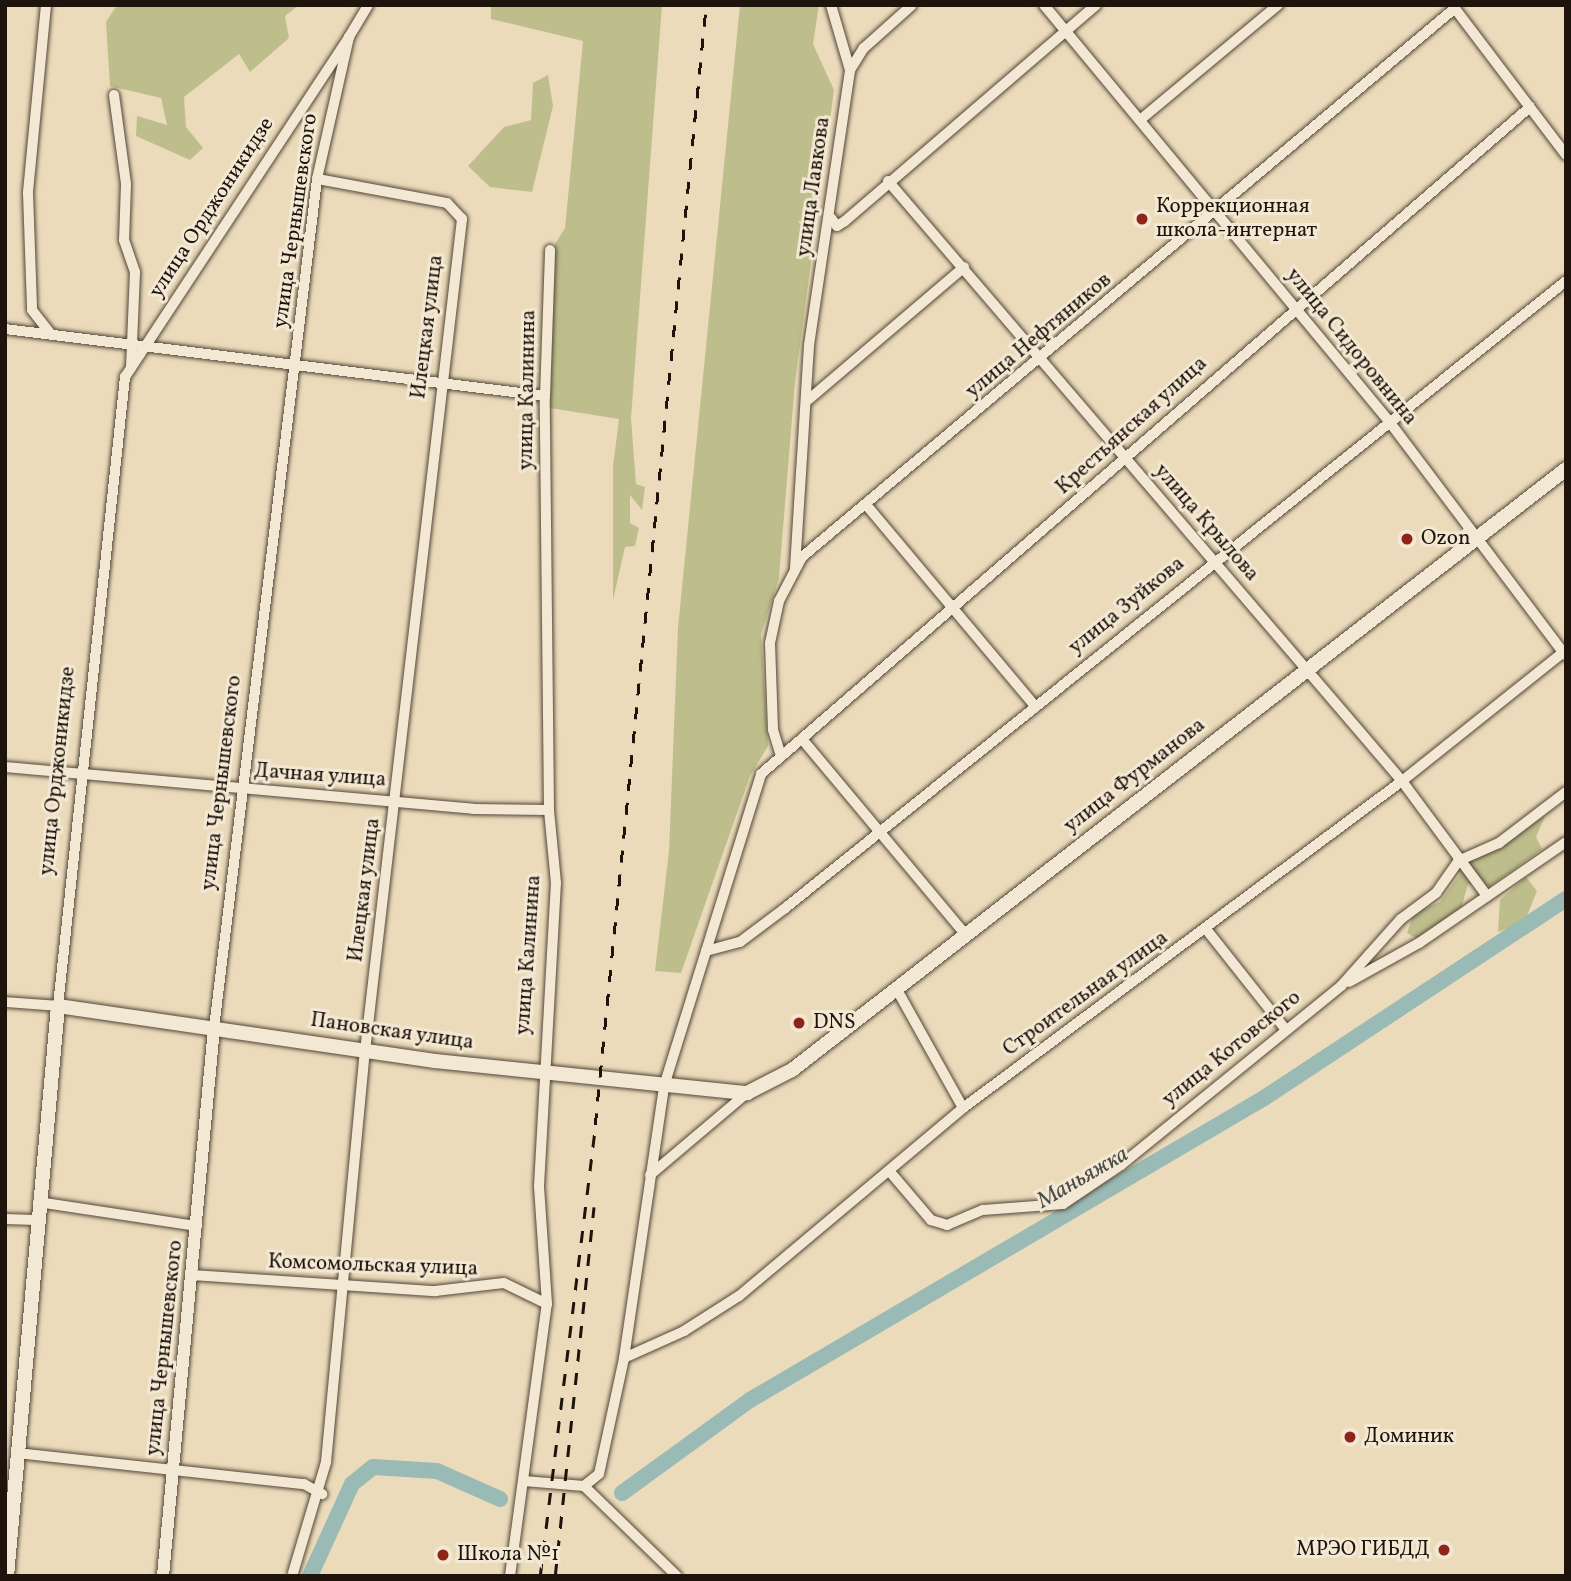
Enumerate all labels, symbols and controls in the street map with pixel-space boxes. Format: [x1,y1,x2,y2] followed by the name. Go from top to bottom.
[268,112,324,330] street label: улица Чернышевского
[144,113,280,303] street label: улица Орджоникидзе
[792,115,836,259] street label: улица Лавкова
[1156,194,1317,244] place label: Коррекционная школа-интернат
[1134,211,1150,227] marker: Коррекционная школа-интернат
[407,253,449,401] street label: Илецкая улица
[1280,263,1422,431] street label: улица Сидоровнина
[961,268,1117,404] street label: улица Нефтяников
[514,310,542,470] street label: улица Калинина
[1051,351,1213,501] street label: Крестьянская улица
[1148,459,1264,587] street label: улица Крылова
[1421,526,1471,552] place label: Ozon
[1399,531,1415,547] marker: Ozon
[1064,552,1190,660] street label: улица Зуйкова
[34,665,82,877] street label: улица Орджоникидзе
[196,674,248,892] street label: улица Чернышевского
[1059,713,1211,839] street label: улица Фурманова
[253,759,387,793] street label: Дачная улица
[344,816,386,964] street label: Илецкая улица
[511,874,547,1036] street label: улица Калинина
[998,926,1174,1062] street label: Строительная улица
[1158,985,1306,1113] street label: улица Котовского
[308,1008,476,1056] street label: Пановская улица
[813,1010,856,1036] place label: DNS
[791,1015,807,1031] marker: DNS
[1032,1141,1134,1215] water label: Маньяжка
[141,1239,189,1457] street label: улица Чернышевского
[267,1250,479,1282] street label: Комсомольская улица
[1364,1424,1454,1450] place label: Доминик
[1342,1429,1358,1445] marker: Доминик
[1296,1537,1430,1563] place label: МРЭО ГИБДД
[457,1542,559,1568] place label: Школа №1
[1436,1542,1452,1558] marker: МРЭО ГИБДД
[435,1547,451,1563] marker: Школа №1

